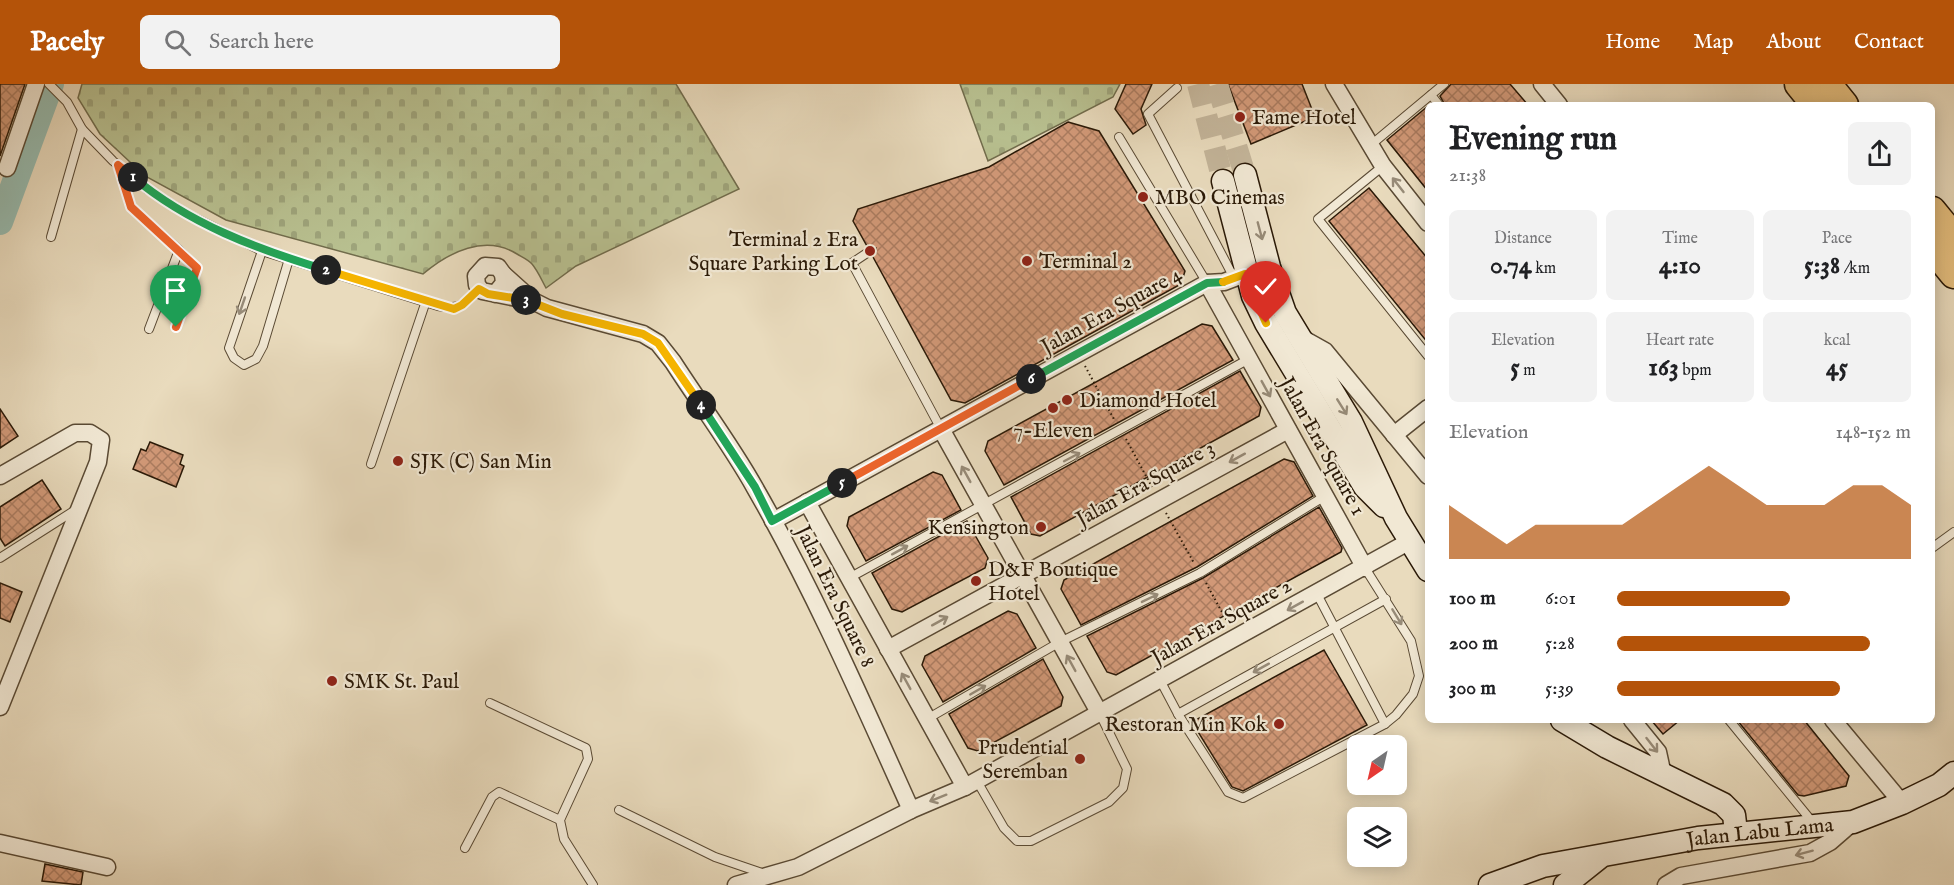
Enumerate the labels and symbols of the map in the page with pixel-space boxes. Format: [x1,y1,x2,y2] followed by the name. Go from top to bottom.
[1252,105,1356,132] place label: Fame Hotel
[1233,110,1247,124] marker: Fame Hotel
[118,162,148,192] pin: 1
[1391,177,1404,193] one-way arrow
[1155,185,1285,212] place label: MBO Cinemas
[1136,190,1150,204] marker: MBO Cinemas
[1254,222,1266,241] one-way arrow
[689,227,859,278] place label: Terminal 2 Era Square Parking Lot
[863,244,877,258] marker: Terminal 2 Era Square Parking Lot
[1039,249,1132,276] place label: Terminal 2
[1020,254,1034,268] marker: Terminal 2
[311,255,341,285] pin: 2
[1035,261,1188,362] street label: Jalan Era Square 4
[1240,261,1291,323] pin
[150,265,201,327] pin
[511,285,541,315] pin: 3
[236,296,247,315] one-way arrow
[1016,364,1046,394] pin: 6
[1271,371,1371,521] street label: Jalan Era Square 1
[1260,380,1272,397] one-way arrow
[1079,388,1217,415] place label: Diamond Hotel
[686,390,716,420] pin: 4
[1060,393,1074,407] marker: Diamond Hotel
[1336,398,1348,415] one-way arrow
[1046,401,1060,415] marker: 7-Eleven
[1013,418,1093,445] place label: 7-Eleven
[1070,435,1220,535] street label: Jalan Era Square 3
[410,449,552,476] place label: SJK (C) San Min
[1063,451,1080,463] one-way arrow
[1229,452,1246,464] one-way arrow
[391,454,405,468] marker: SJK (C) San Min
[960,466,972,483] one-way arrow
[827,468,857,498] pin: 5
[928,515,1029,542] place label: Kensington
[788,519,881,672] street label: Jalan Era Square 8
[1034,520,1048,534] marker: Kensington
[891,544,909,555] one-way arrow
[988,557,1119,608] place label: D&F Boutique Hotel
[1145,572,1297,673] street label: Jalan Era Square 2
[969,574,983,588] marker: D&F Boutique Hotel
[1140,592,1158,603] one-way arrow
[1287,601,1305,612] one-way arrow
[1391,608,1403,625] one-way arrow
[930,615,948,626] one-way arrow
[1065,654,1076,672] one-way arrow
[1253,662,1270,674] one-way arrow
[344,669,459,696] place label: SMK St. Paul
[900,673,912,690] one-way arrow
[325,674,339,688] marker: SMK St. Paul
[969,684,986,696] one-way arrow
[1104,712,1268,739] place label: Restoran Min Kok
[1272,717,1286,731] marker: Restoran Min Kok
[978,735,1068,786] place label: Prudential Seremban
[1347,735,1407,795] north arrow
[1646,737,1659,753] one-way arrow
[1073,752,1087,766] marker: Prudential Seremban
[929,794,948,805] one-way arrow
[1682,812,1836,855] street label: Jalan Labu Lama
[1795,848,1814,859] one-way arrow

